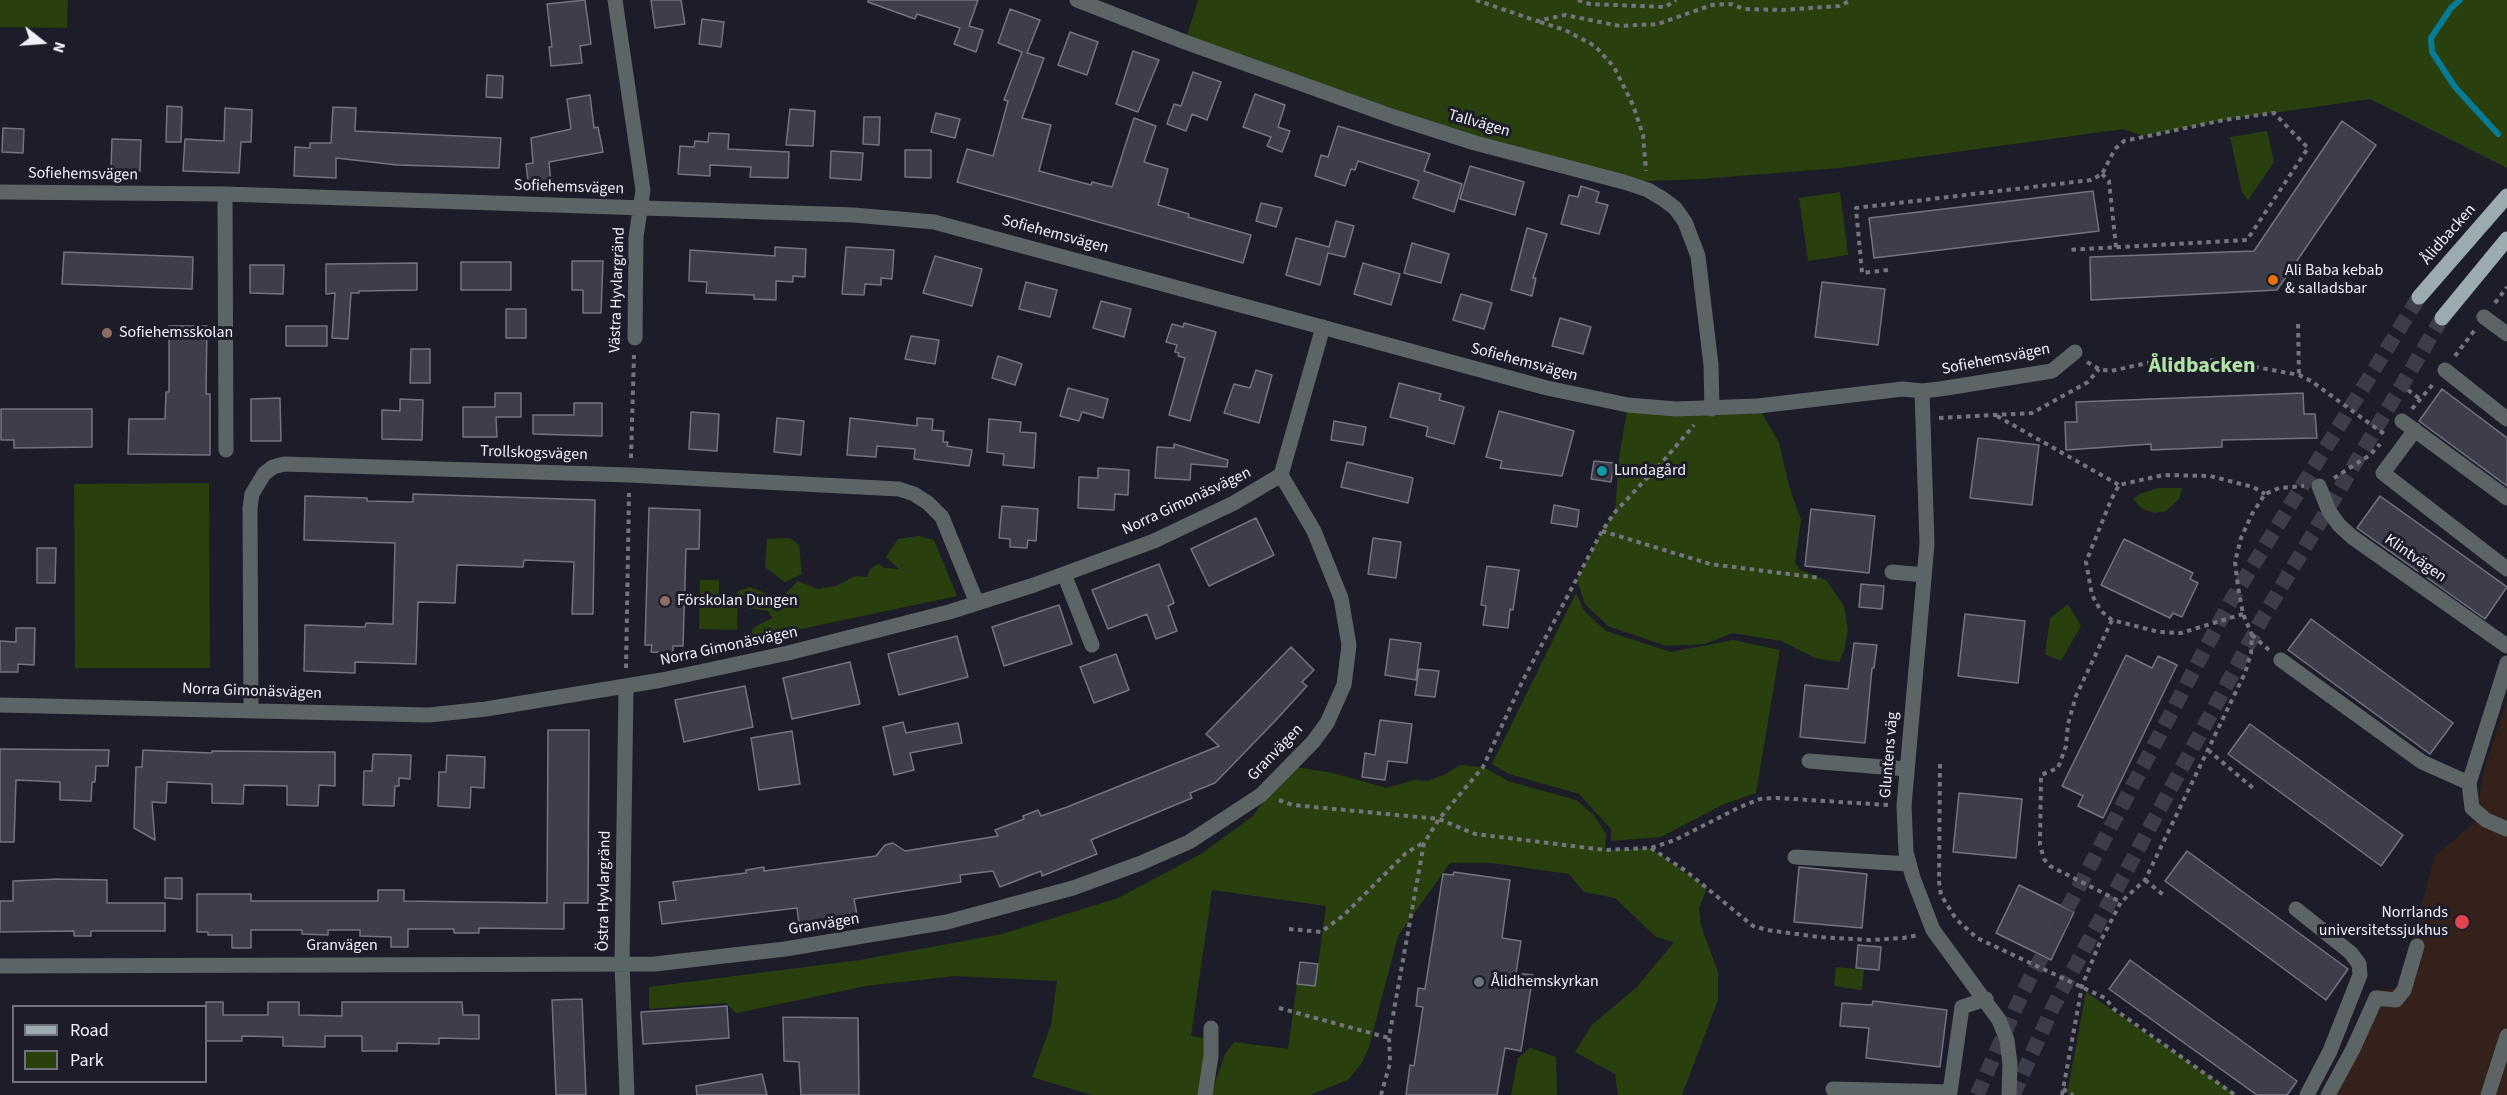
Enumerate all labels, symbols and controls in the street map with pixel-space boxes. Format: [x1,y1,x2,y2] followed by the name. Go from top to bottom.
[12,12,72,72] north arrow
[47,39,71,56] text: N
[1446,106,1512,142] street label: Tallvägen
[28,164,138,186] street label: Sofiehemsvägen
[514,176,624,200] street label: Sofiehemsvägen
[2418,201,2480,269] street label: Ålidbacken
[999,211,1111,259] street label: Sofiehemsvägen
[606,227,630,353] street label: Västra Hyvlargränd
[2285,261,2383,299] place label: Ali Baba kebab & salladsbar
[2266,273,2280,287] marker: Ali Baba kebab & salladsbar
[119,323,233,343] place label: Sofiehemsskolan
[100,326,114,340] marker: Sofiehemsskolan
[1468,339,1580,387] street label: Sofiehemsvägen
[1940,340,2052,380] street label: Sofiehemsvägen
[2148,354,2256,380] district label: Ålidbacken
[480,443,588,465] street label: Trollskogsvägen
[1614,461,1686,481] place label: Lundagård
[1119,464,1255,540] street label: Norra Gimonäsvägen
[1595,464,1609,478] marker: Lundagård
[2380,531,2450,587] street label: Klintvägen
[677,591,798,611] place label: Förskolan Dungen
[658,594,672,608] marker: Förskolan Dungen
[659,623,799,671] street label: Norra Gimonäsvägen
[182,680,322,704] street label: Norra Gimonäsvägen
[1877,711,1903,799] street label: Gluntens väg
[1244,721,1308,785] street label: Granvägen
[594,830,616,952] street label: Östra Hyvlargränd
[2319,903,2448,941] place label: Norrlands universitetssjukhus
[787,910,861,940] street label: Granvägen
[2453,913,2471,931] marker: Norrlands universitetssjukhus
[306,936,378,956] street label: Granvägen
[1491,972,1599,992] place label: Ålidhemskyrkan
[1472,975,1486,989] marker: Ålidhemskyrkan
[12,1005,207,1083] legend
[70,1018,109,1043] text: Road
[70,1048,104,1073] text: Park

